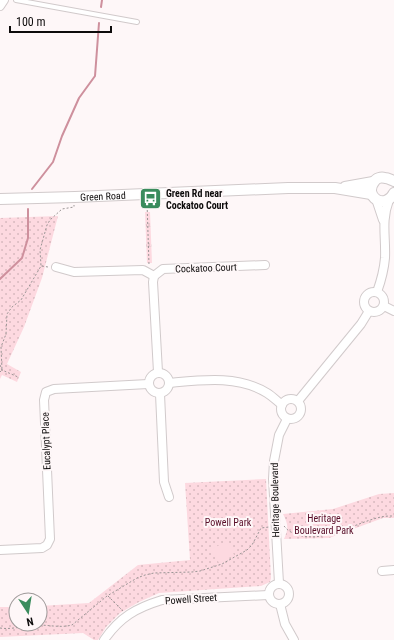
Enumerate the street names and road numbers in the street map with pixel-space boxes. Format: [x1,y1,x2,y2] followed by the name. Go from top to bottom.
[80,189,126,202] street label: Green Road
[175,261,237,275] street label: Cockatoo Court
[39,412,53,470] street label: Eucalypt Place
[269,462,281,538] street label: Heritage Boulevard
[165,592,217,606] street label: Powell Street

